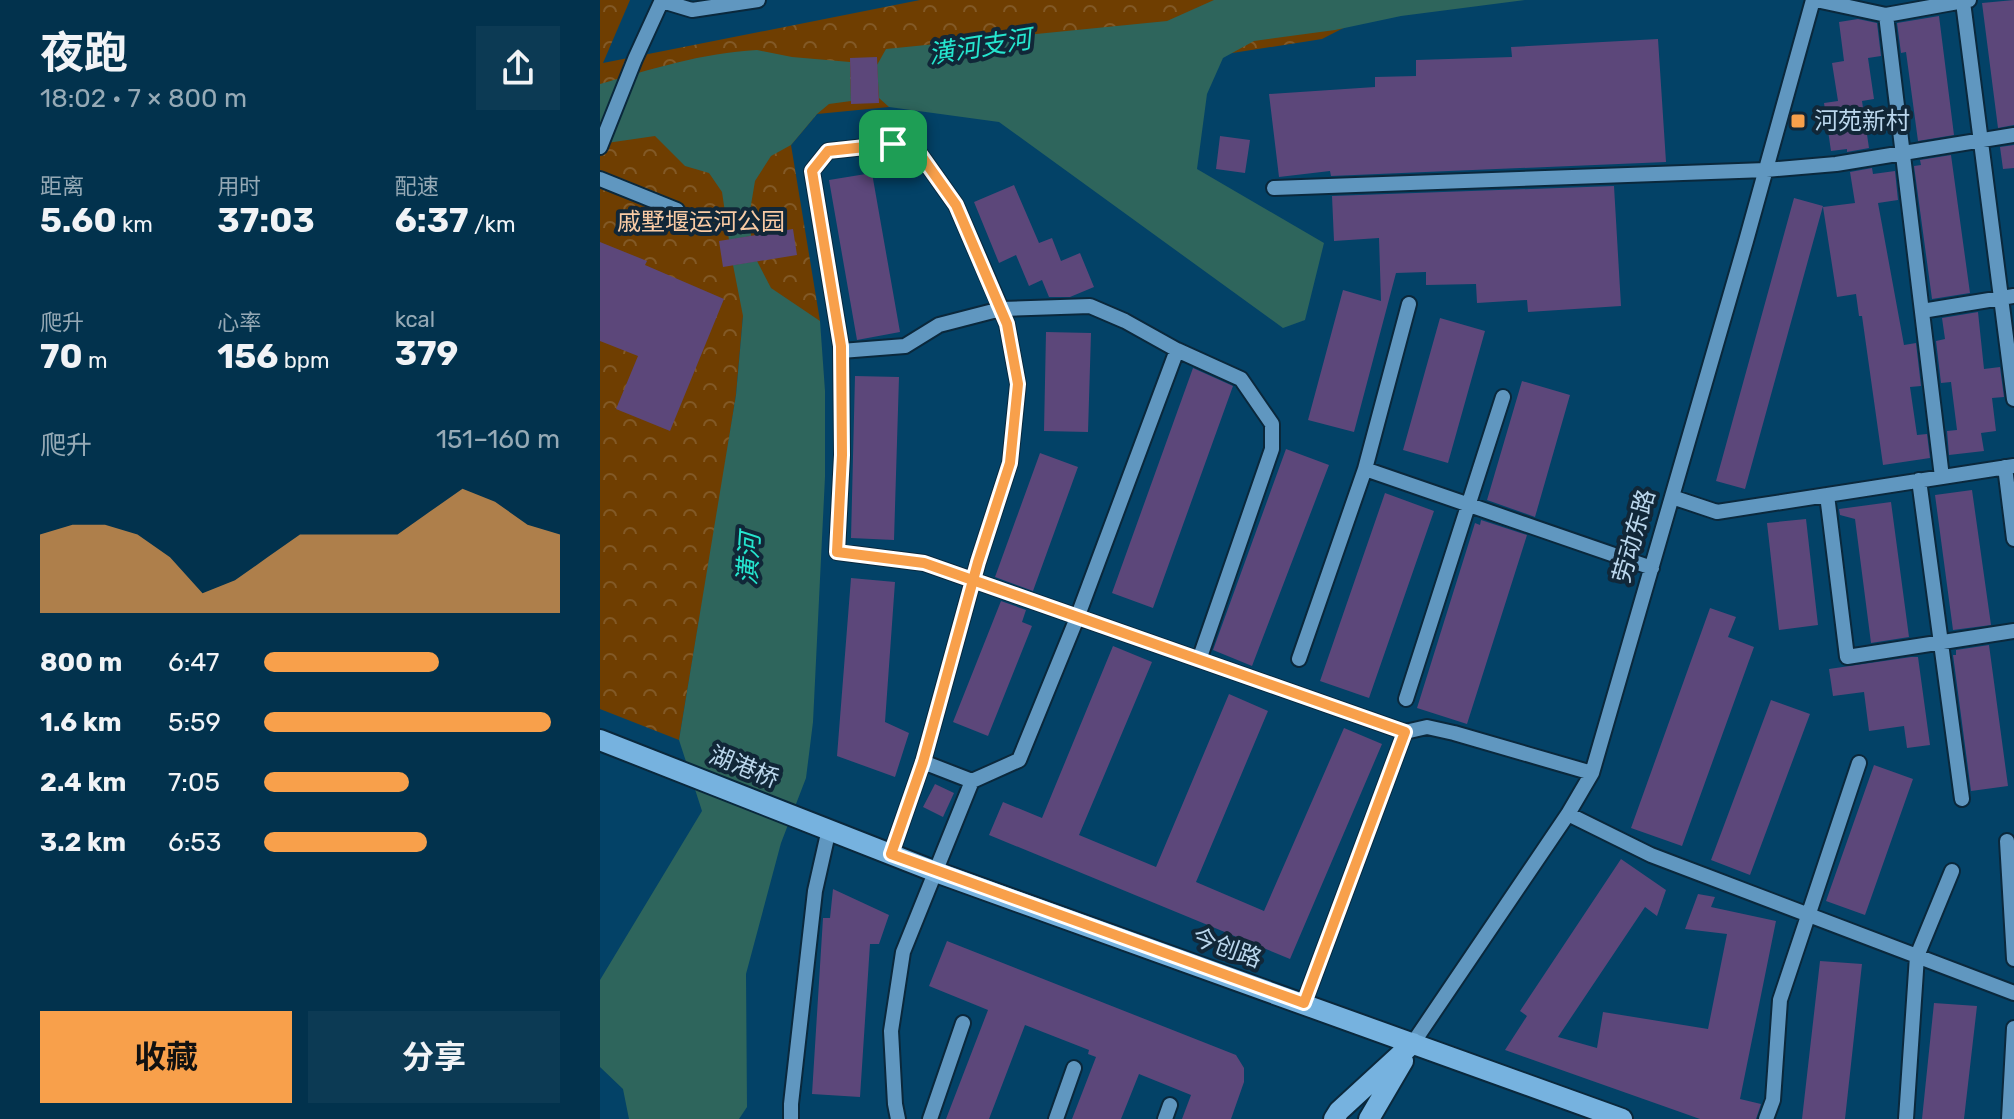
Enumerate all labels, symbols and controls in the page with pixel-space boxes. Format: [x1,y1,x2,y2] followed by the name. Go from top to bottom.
[926,23,1039,70] water label: 潢河支河
[476,26,560,110] button: share
[40,27,128,79] text: 夜跑
[40,83,247,114] text: 18:02 · 7 × 800 m
[1814,107,1910,135] place label: 河苑新村
[859,110,927,178] pin
[1789,112,1807,130] marker: 河苑新村
[871,122,915,166] icon: arrive
[40,173,84,200] text: 距离
[217,173,261,200] text: 用时
[395,173,439,200] text: 配速
[40,200,117,241] text: 5.60
[217,200,315,241] text: 37:03
[395,200,469,241] text: 6:37
[617,208,785,236] park label: 戚墅堰运河公园
[117,211,153,238] text: km
[469,211,516,238] text: /km
[395,306,435,333] text: kcal
[40,309,84,336] text: 爬升
[217,309,261,336] text: 心率
[395,333,458,374] text: 379
[40,336,83,377] text: 70
[217,336,278,377] text: 156
[83,347,108,374] text: m
[278,347,329,374] text: bpm
[436,424,560,455] text: 151–160 m
[40,430,92,461] text: 爬升
[1607,486,1661,586] street label: 劳动东路
[732,527,767,586] water label: 潢河
[40,647,122,678] text: 800 m
[168,647,219,678] text: 6:47
[40,707,122,738] text: 1.6 km
[168,707,221,738] text: 5:59
[705,741,783,793] street label: 湖港桥
[40,767,126,798] text: 2.4 km
[168,767,220,798] text: 7:05
[40,827,126,858] text: 3.2 km
[168,827,221,858] text: 6:53
[1188,923,1266,973] street label: 今创路
[40,1011,292,1103] button: 收藏
[308,1011,560,1103] button: 分享

